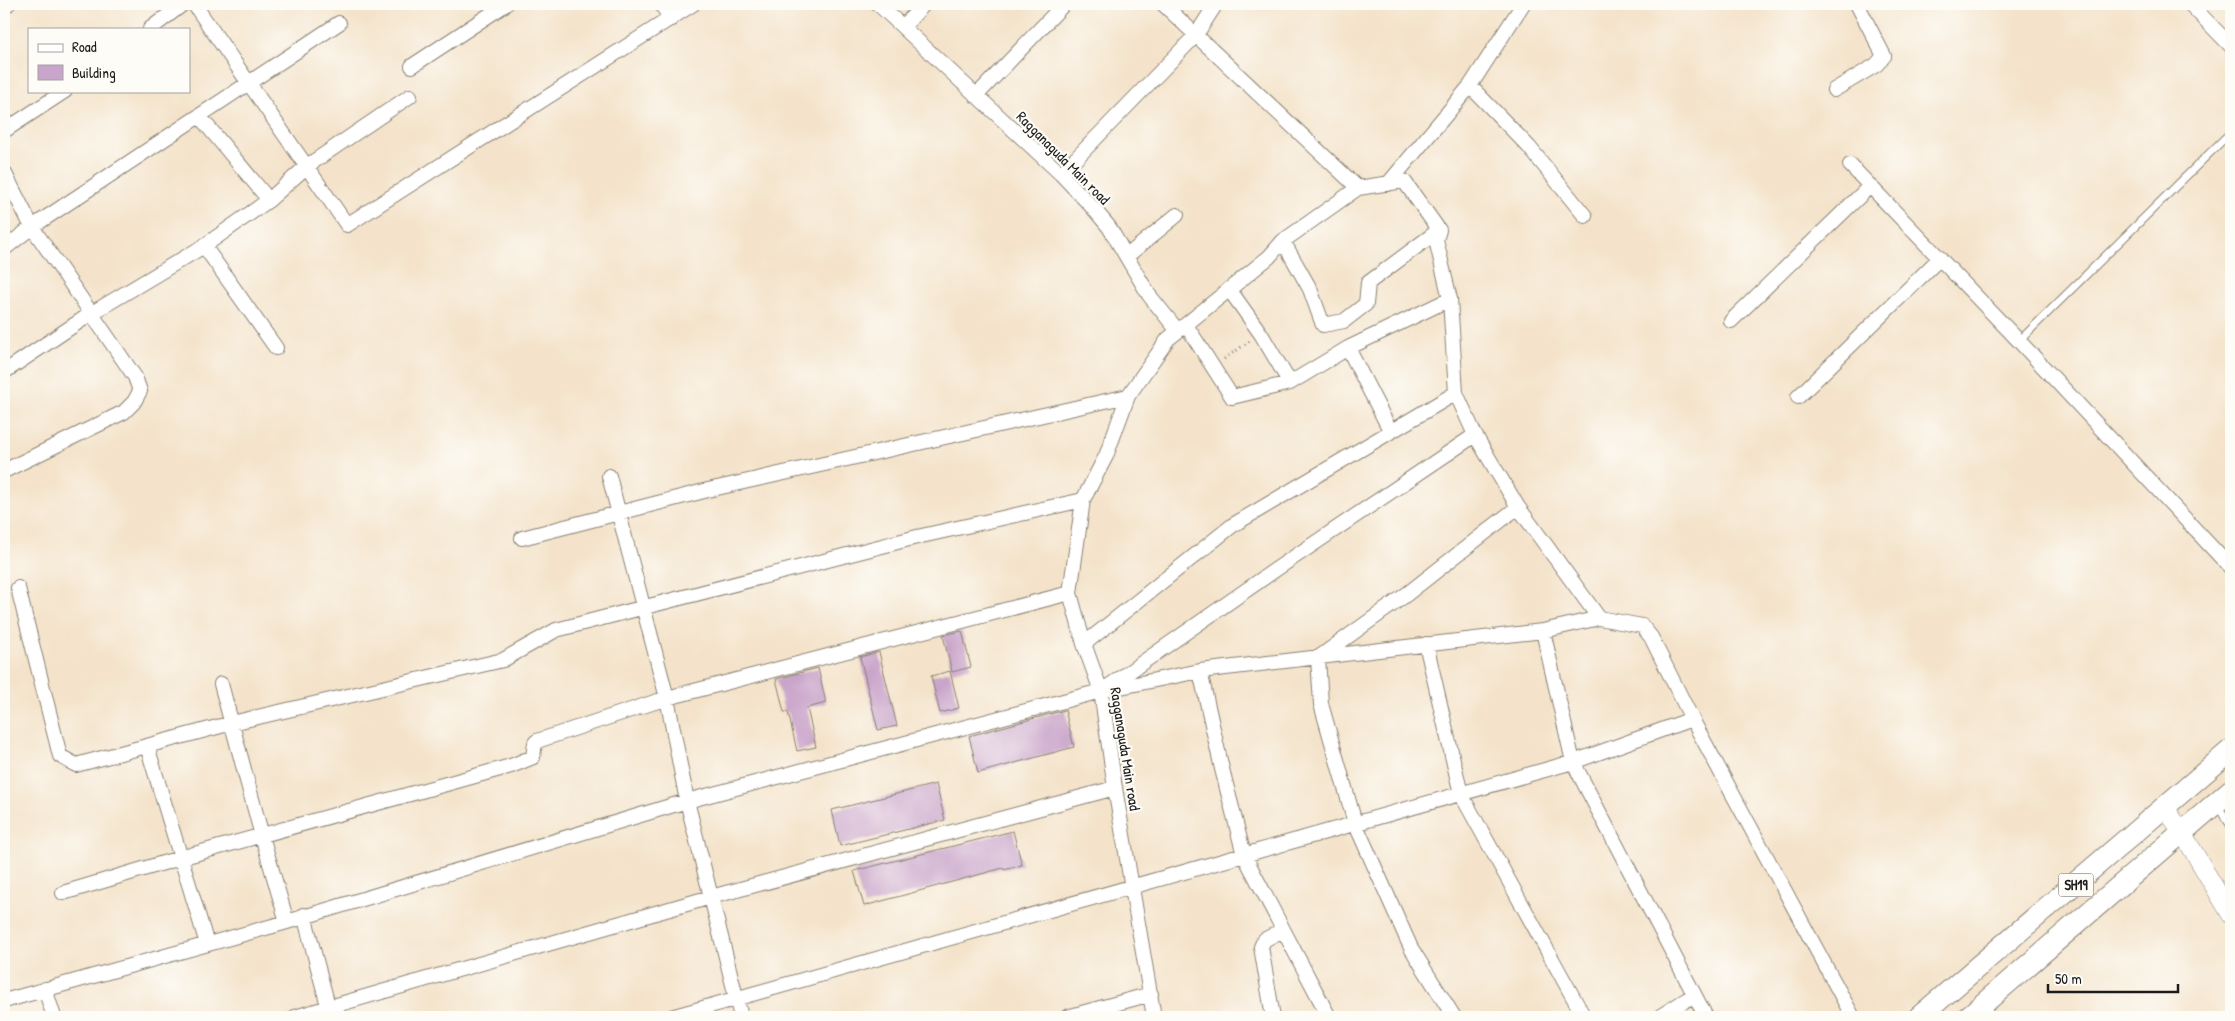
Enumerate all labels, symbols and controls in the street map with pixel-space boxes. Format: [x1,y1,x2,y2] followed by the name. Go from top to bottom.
[28,28,190,92] legend
[72,36,97,57] text: Road
[72,62,116,83] text: Building
[1012,106,1115,209] street label: Ragganaguda Main road
[1105,686,1146,812] street label: Ragganaguda Main road
[2058,874,2094,896] road number: SH19
[2048,961,2178,993] scale bar
[2055,968,2082,989] text: 50 m

